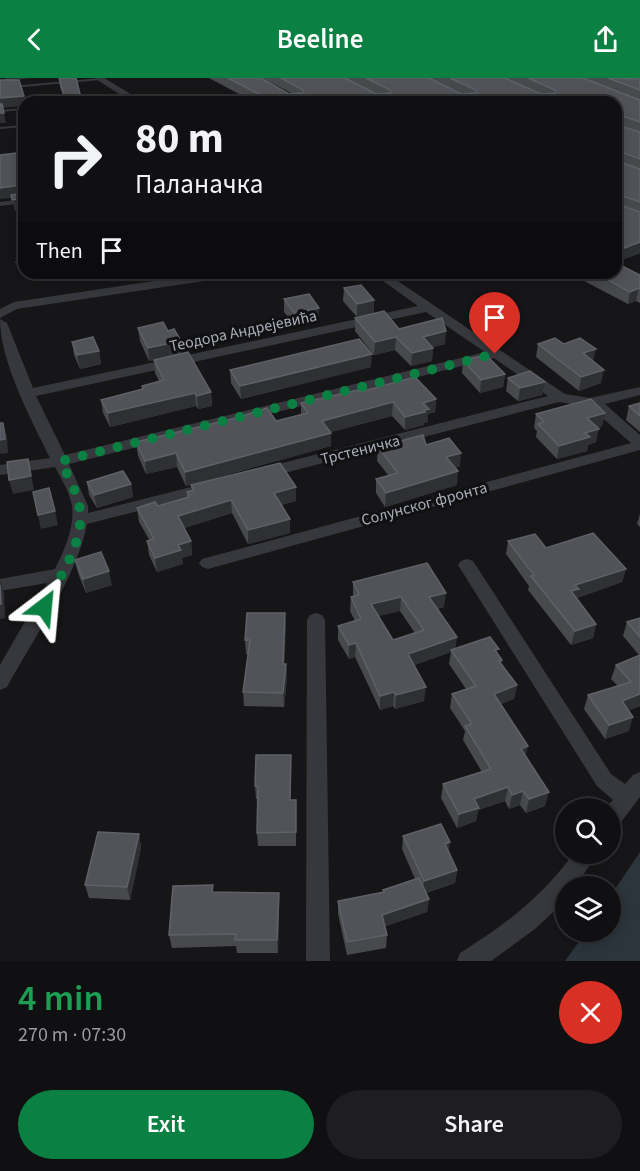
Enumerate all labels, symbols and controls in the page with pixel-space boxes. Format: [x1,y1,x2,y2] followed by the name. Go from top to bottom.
[277,20,363,59] text: Beeline
[18,23,51,56] icon: back
[589,23,622,56] icon: share
[135,109,224,169] text: 80 m
[36,120,114,198] icon: right
[135,165,263,204] text: Паланачка
[95,234,128,267] icon: arrive
[36,235,83,267] text: Then
[469,292,520,354] pin
[478,301,511,334] icon: arrive
[167,305,319,357] street label: Теодора Андрејевића
[318,430,402,470] street label: Трстеничка
[359,477,490,531] street label: Солунског фронта
[12,575,76,639] position arrow
[555,798,621,942] map controls
[555,798,621,864] button: search
[555,876,621,942] button: layers
[18,973,104,1024] text: 4 min
[559,981,622,1044] button: close
[18,1021,126,1049] text: 270 m · 07:30
[18,1090,314,1159] button: Exit
[326,1090,622,1159] button: Share

